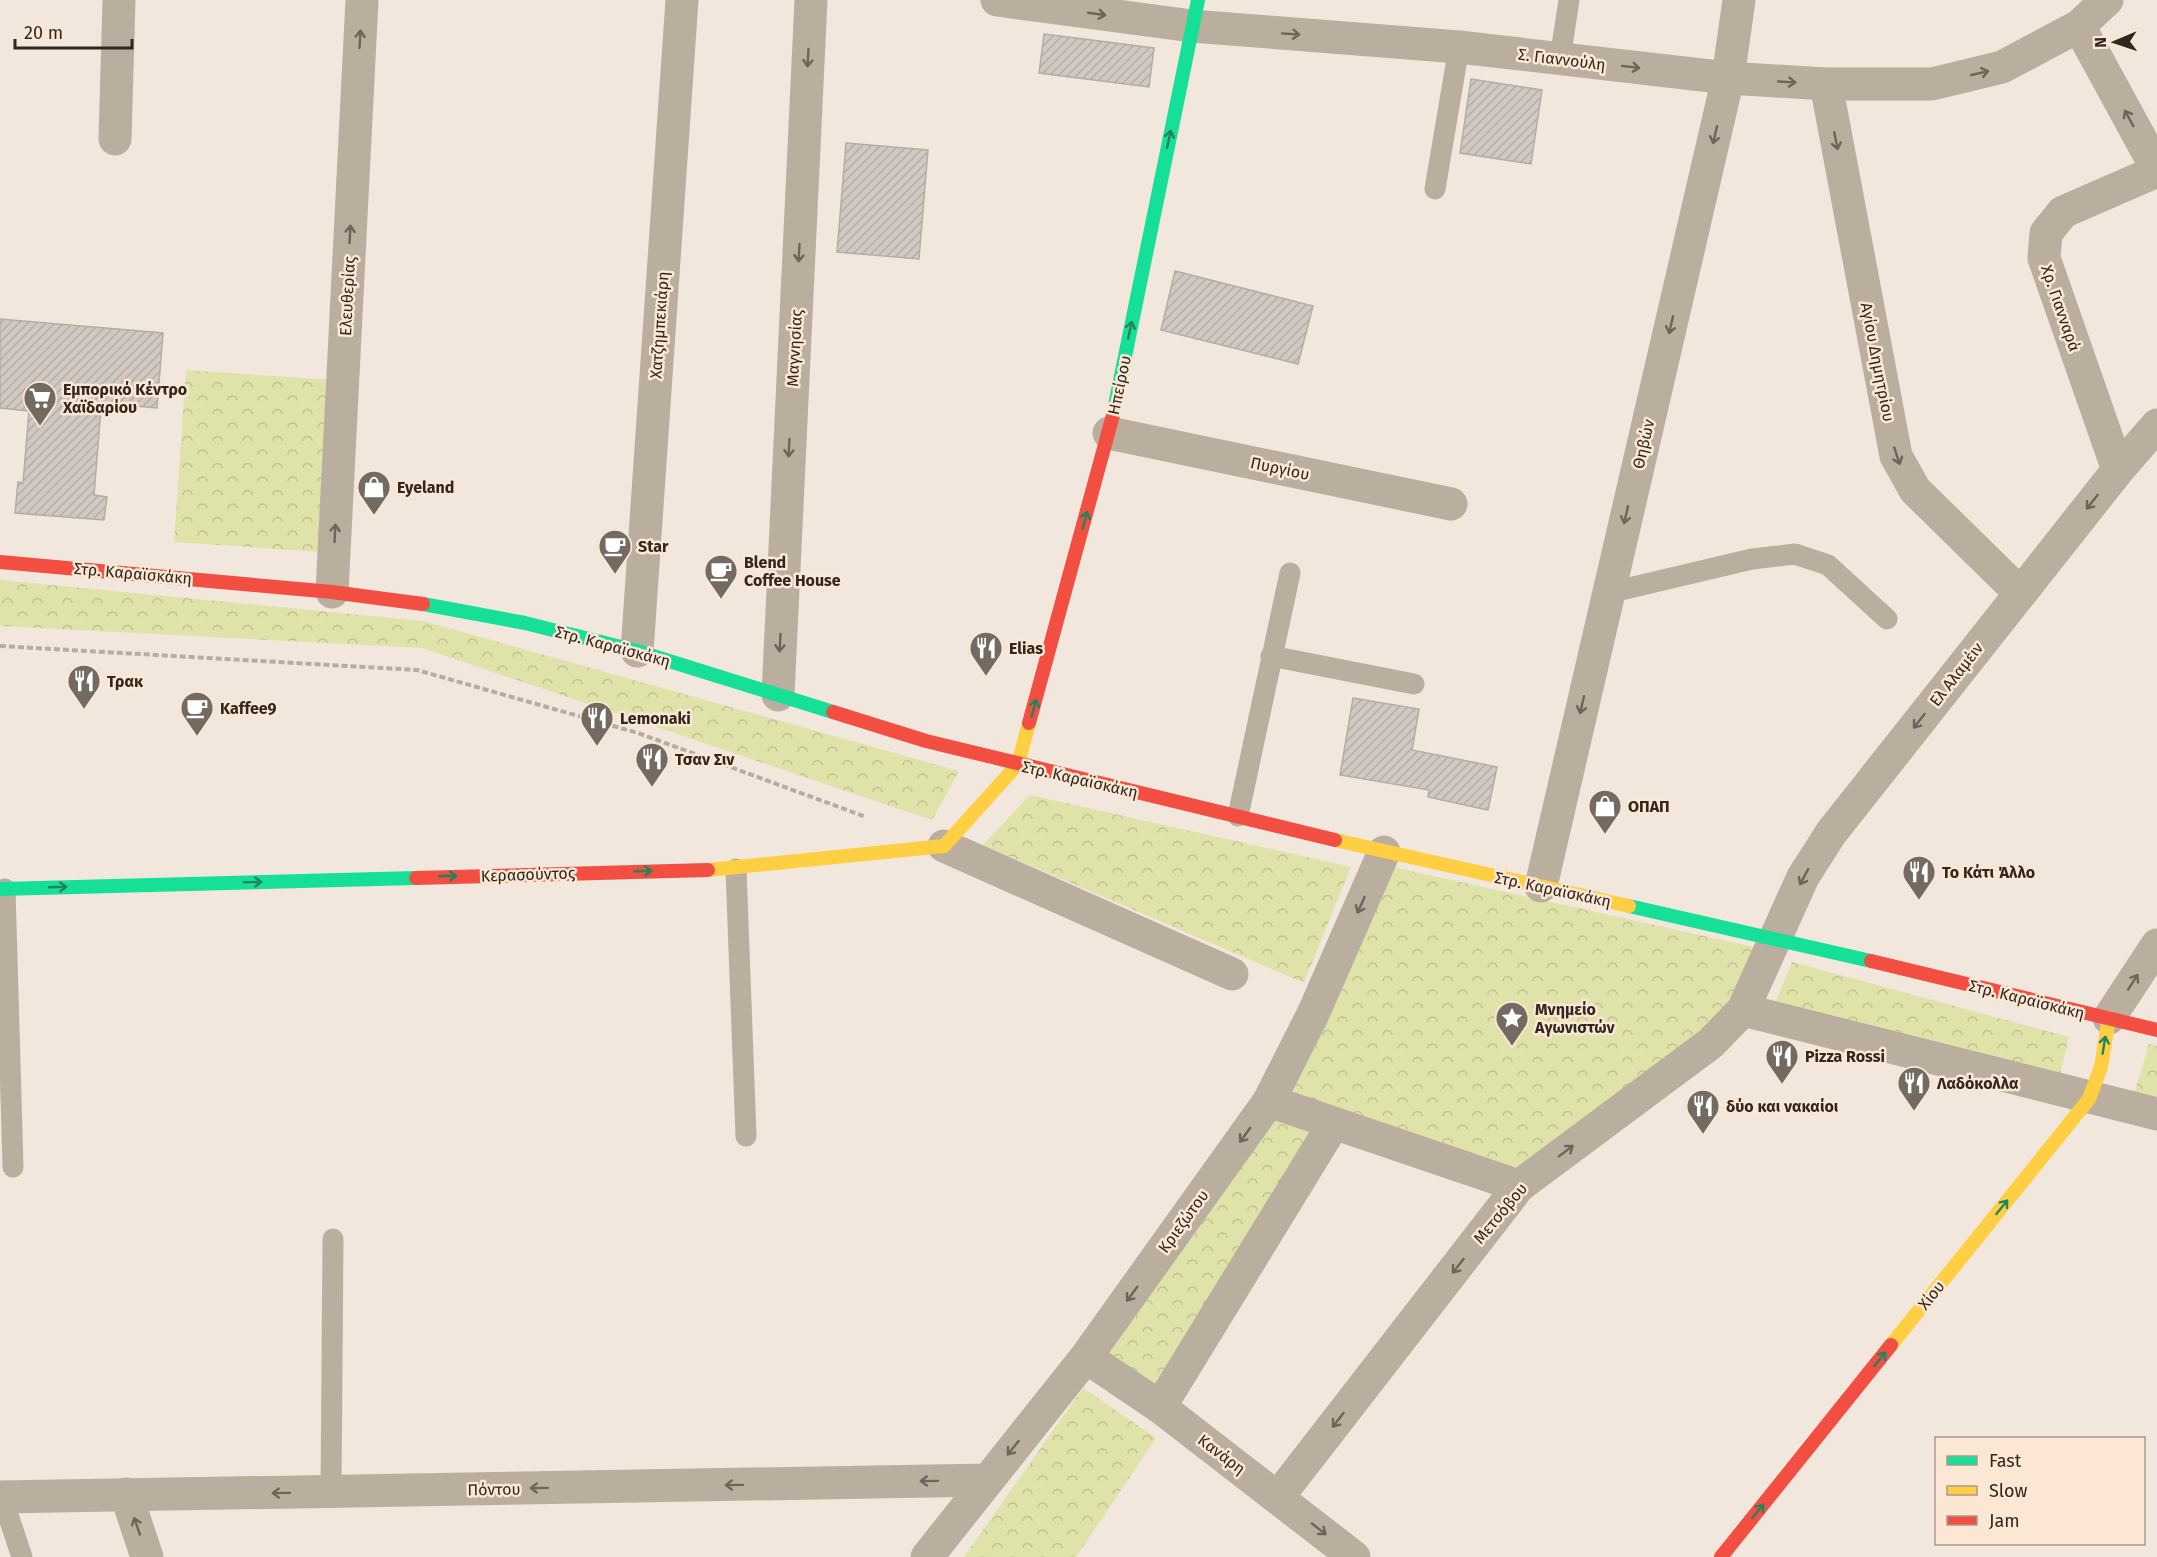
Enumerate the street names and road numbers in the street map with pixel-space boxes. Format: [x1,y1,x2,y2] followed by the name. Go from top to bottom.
[1517,45,1607,74] street label: Σ. Γιαννούλη
[336,255,359,336] street label: Ελευθερίας
[2037,262,2084,354] street label: Χρ. Γιανναρά
[646,271,673,379] street label: Χατζημπεκιάρη
[1857,301,1898,423] street label: Αγίου Δημητρίου
[783,308,806,387] street label: Μαγνησίας
[1104,354,1135,416] street label: Ηπείρου
[1629,417,1658,471] street label: Θηβών
[1249,453,1311,484] street label: Πυργίου
[73,559,193,588] street label: Στρ. Καραϊσκάκη
[553,622,673,671] street label: Στρ. Καραϊσκάκη
[1926,638,1987,710] street label: Ελ Αλαμέιν
[1020,757,1140,802] street label: Στρ. Καραϊσκάκη
[480,863,576,886] street label: Κερασούντος
[1493,868,1613,911] street label: Στρ. Καραϊσκάκη
[1967,976,2087,1023] street label: Στρ. Καραϊσκάκη
[1469,1179,1531,1248] street label: Μετσόβου
[1154,1186,1213,1257] street label: Κριεζώτου
[1914,1277,1949,1314] street label: Χίου
[1194,1430,1249,1478] street label: Κανάρη
[467,1480,521,1499] street label: Πόντου

